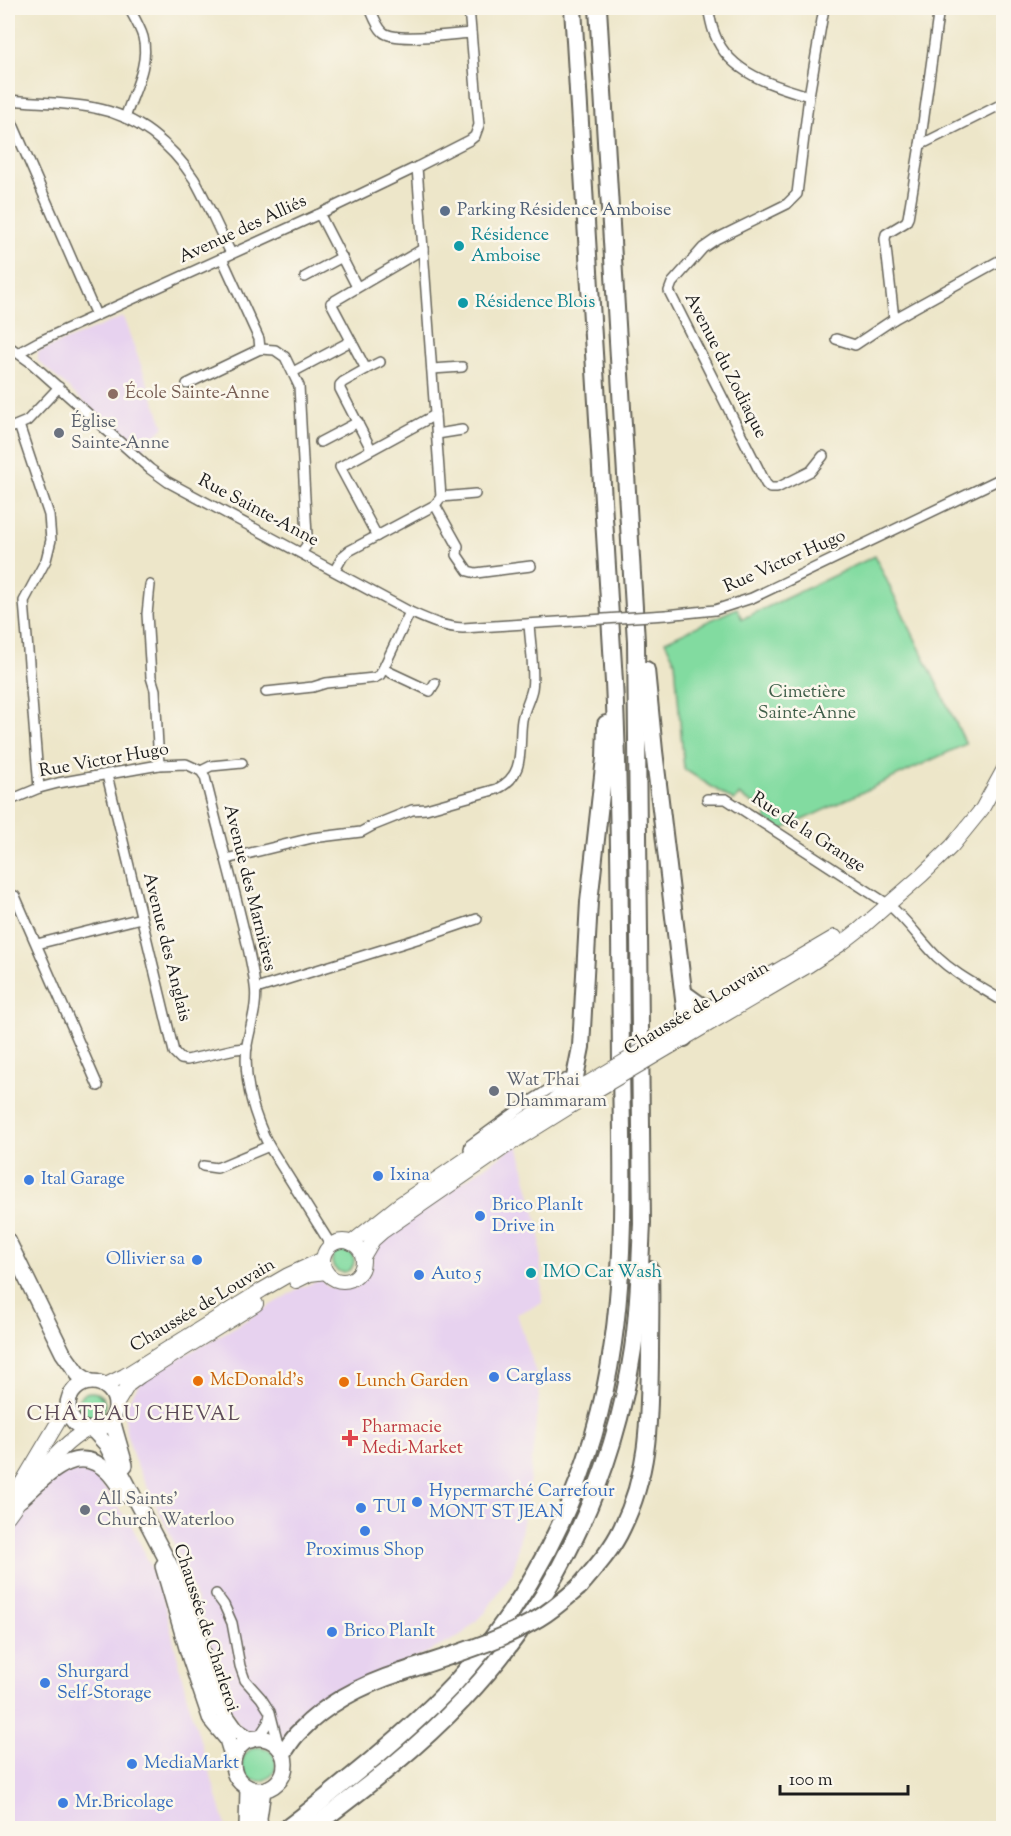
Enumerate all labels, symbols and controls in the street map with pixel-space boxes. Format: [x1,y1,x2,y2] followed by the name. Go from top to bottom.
[175,189,311,271] street label: Avenue des Alliés
[457,198,671,224] place label: Parking Résidence Amboise
[438,204,452,218] marker: Parking Résidence Amboise
[471,223,549,270] place label: Résidence Amboise
[452,239,466,253] marker: Résidence Amboise
[677,289,773,443] street label: Avenue du Zodiaque
[475,290,595,316] place label: Résidence Blois
[456,296,470,310] marker: Résidence Blois
[125,381,269,407] place label: École Sainte-Anne
[106,387,120,401] marker: École Sainte-Anne
[71,410,169,457] place label: Église Sainte-Anne
[52,426,66,440] marker: Église Sainte-Anne
[193,468,323,554] street label: Rue Sainte-Anne
[720,523,850,601] street label: Rue Victor Hugo
[758,680,856,727] park label: Cimetière Sainte-Anne
[37,737,171,785] street label: Rue Victor Hugo
[746,786,870,880] street label: Rue de la Grange
[216,802,282,974] street label: Avenue des Marnières
[135,870,197,1024] street label: Avenue des Anglais
[620,955,775,1063] street label: Chaussée de Louvain
[506,1068,607,1115] place label: Wat Thai Dhammaram
[487,1084,501,1098] marker: Wat Thai Dhammaram
[390,1163,430,1189] place label: Ixina
[41,1167,125,1193] place label: Ital Garage
[371,1169,385,1183] marker: Ixina
[22,1173,36,1187] marker: Ital Garage
[492,1193,583,1240] place label: Brico PlanIt Drive in
[473,1209,487,1223] marker: Brico PlanIt Drive in
[106,1247,185,1273] place label: Ollivier sa
[126,1252,281,1360] street label: Chaussée de Louvain
[190,1253,204,1267] marker: Ollivier sa
[543,1260,663,1286] place label: IMO Car Wash
[431,1262,481,1288] place label: Auto 5
[524,1266,538,1280] marker: IMO Car Wash
[412,1268,426,1282] marker: Auto 5
[506,1364,571,1390] place label: Carglass
[210,1368,304,1394] place label: McDonald's
[356,1369,469,1395] place label: Lunch Garden
[487,1370,501,1384] marker: Carglass
[191,1374,205,1388] marker: McDonald's
[337,1375,351,1389] marker: Lunch Garden
[27,1400,241,1430] district label: CHÂTEAU CHEVAL
[362,1415,463,1462] place label: Pharmacie Medi-Market
[343,1431,357,1445] marker: Pharmacie Medi-Market
[429,1479,615,1526] place label: Hypermarché Carrefour MONT ST JEAN
[97,1487,234,1534] place label: All Saints’ Church Waterloo
[373,1495,406,1521] place label: TUI
[410,1495,424,1509] marker: Hypermarché Carrefour MONT ST JEAN
[354,1501,368,1515] marker: TUI
[78,1503,92,1517] marker: All Saints’ Church Waterloo
[358,1524,372,1538] marker: Proximus Shop
[306,1538,424,1564] place label: Proximus Shop
[166,1541,244,1715] street label: Chaussée de Charleroi
[344,1619,435,1645] place label: Brico PlanIt
[325,1625,339,1639] marker: Brico PlanIt
[57,1660,152,1707] place label: Shurgard Self-Storage
[38,1676,52,1690] marker: Shurgard Self-Storage
[144,1751,239,1777] place label: MediaMarkt
[125,1757,139,1771] marker: MediaMarkt
[780,1758,908,1796] scale bar
[789,1768,833,1794] text: 100 m
[75,1790,174,1816] place label: Mr.Bricolage
[56,1796,70,1810] marker: Mr.Bricolage

